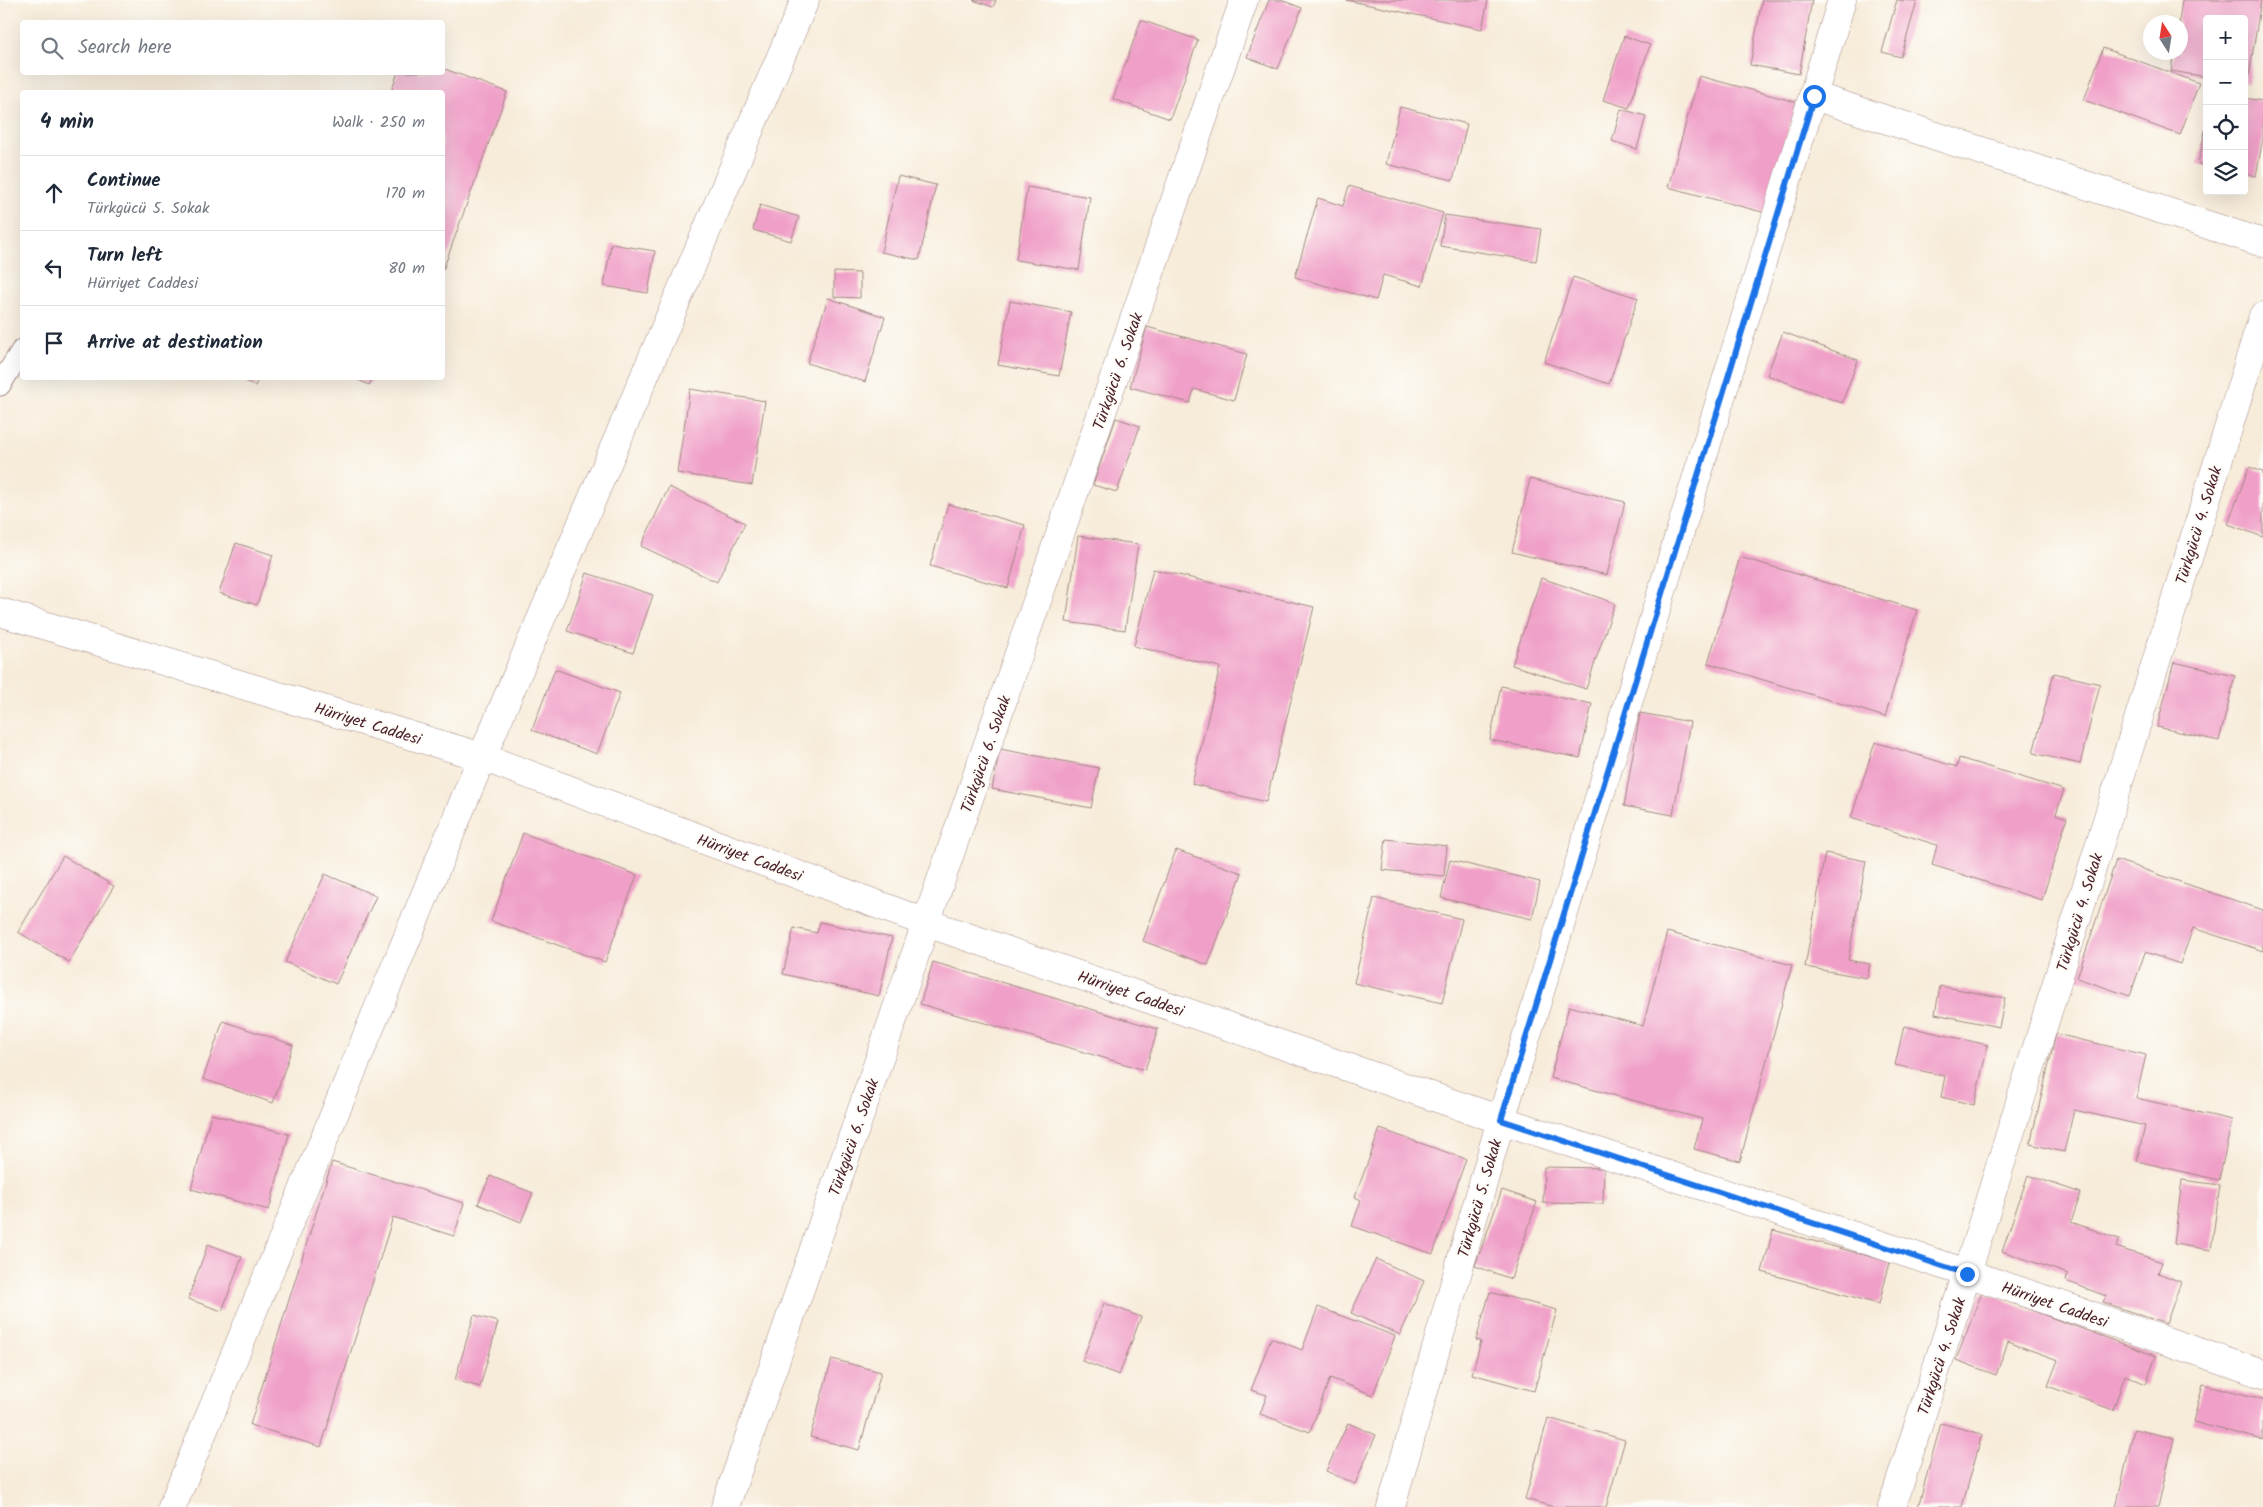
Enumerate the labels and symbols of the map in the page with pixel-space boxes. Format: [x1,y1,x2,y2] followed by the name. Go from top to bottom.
[2143,15,2188,60] north arrow
[1803,85,1826,108] route start
[1087,309,1150,434] street label: Türkgücü 6. Sokak
[2170,463,2229,588] street label: Türkgücü 4. Sokak
[955,692,1018,817] street label: Türkgücü 6. Sokak
[311,696,425,753] street label: Hürriyet Caddesi
[693,828,807,890] street label: Hürriyet Caddesi
[2051,850,2110,975] street label: Türkgücü 4. Sokak
[1074,965,1188,1025] street label: Hürriyet Caddesi
[823,1075,886,1200] street label: Türkgücü 6. Sokak
[1452,1136,1509,1261] street label: Türkgücü 5. Sokak
[1956,1263,1979,1286] route end
[1998,1276,2112,1336] street label: Hürriyet Caddesi
[1912,1294,1973,1419] street label: Türkgücü 4. Sokak

